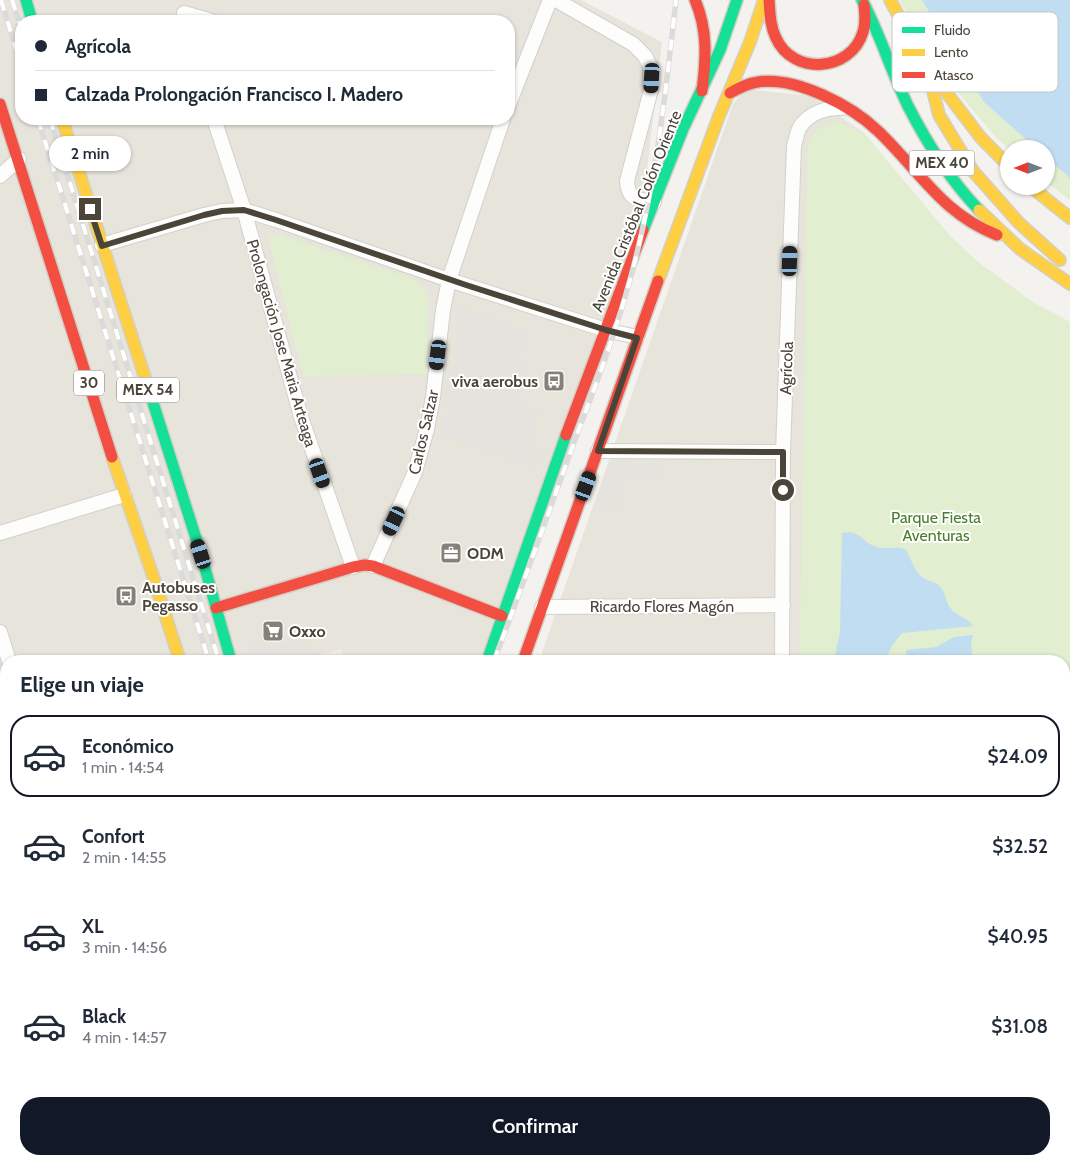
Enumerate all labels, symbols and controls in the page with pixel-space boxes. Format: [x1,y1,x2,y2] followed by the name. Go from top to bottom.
[892,12,1058,92] legend
[934,21,971,39] text: Fluido
[65,35,131,58] text: Agrícola
[934,43,968,61] text: Lento
[643,63,660,93] car
[934,66,974,84] text: Atasco
[65,83,403,106] text: Calzada Prolongación Francisco I. Madero
[587,108,686,315] street label: Avenida Cristóbal Colón Oriente
[49,136,131,172] callout: 2 min
[1000,140,1055,195] north arrow
[1000,140,1055,195] map controls
[71,144,109,163] text: 2 min
[910,150,974,176] road number: MEX 40
[79,198,101,220] route end
[243,237,320,449] street label: Prolongación Jose Maria Arteaga
[781,246,798,276] car
[428,339,447,371] car
[776,341,797,395] street label: Agrícola
[542,369,566,393] bus stop icon: viva aerobus
[74,370,104,396] road number: 30
[452,372,538,391] place label: viva aerobus
[117,378,179,402] road number: MEX 54
[405,387,443,476] street label: Carlos Salzar
[308,456,331,490] car
[573,469,598,503] car
[772,479,794,501] route start
[380,504,407,538] car
[891,508,981,545] park label: Parque Fiesta Aventuras
[189,537,212,571] car
[439,541,463,565] office icon: ODM
[467,544,504,563] place label: ODM
[142,578,215,615] place label: Autobuses Pegasso
[114,584,138,608] bus stop icon: Autobuses Pegasso
[590,597,734,616] street label: Ricardo Flores Magón
[261,619,285,643] supermarket icon: Oxxo
[289,622,326,641] place label: Oxxo
[20,671,144,698] text: Elige un viaje
[22,734,67,779] icon: car
[82,735,174,758] text: Económico
[988,745,1048,768] text: $24.09
[82,758,164,777] text: 1 min · 14:54
[22,824,67,869] icon: car
[82,825,145,848] text: Confort
[992,835,1048,858] text: $32.52
[82,848,166,867] text: 2 min · 14:55
[22,914,67,959] icon: car
[82,915,103,938] text: XL
[987,925,1048,948] text: $40.95
[82,938,167,957] text: 3 min · 14:56
[22,1004,67,1049] icon: car
[82,1005,126,1028] text: Black
[991,1015,1048,1038] text: $31.08
[82,1028,167,1047] text: 4 min · 14:57
[20,1097,1050,1155] button: Confirmar

